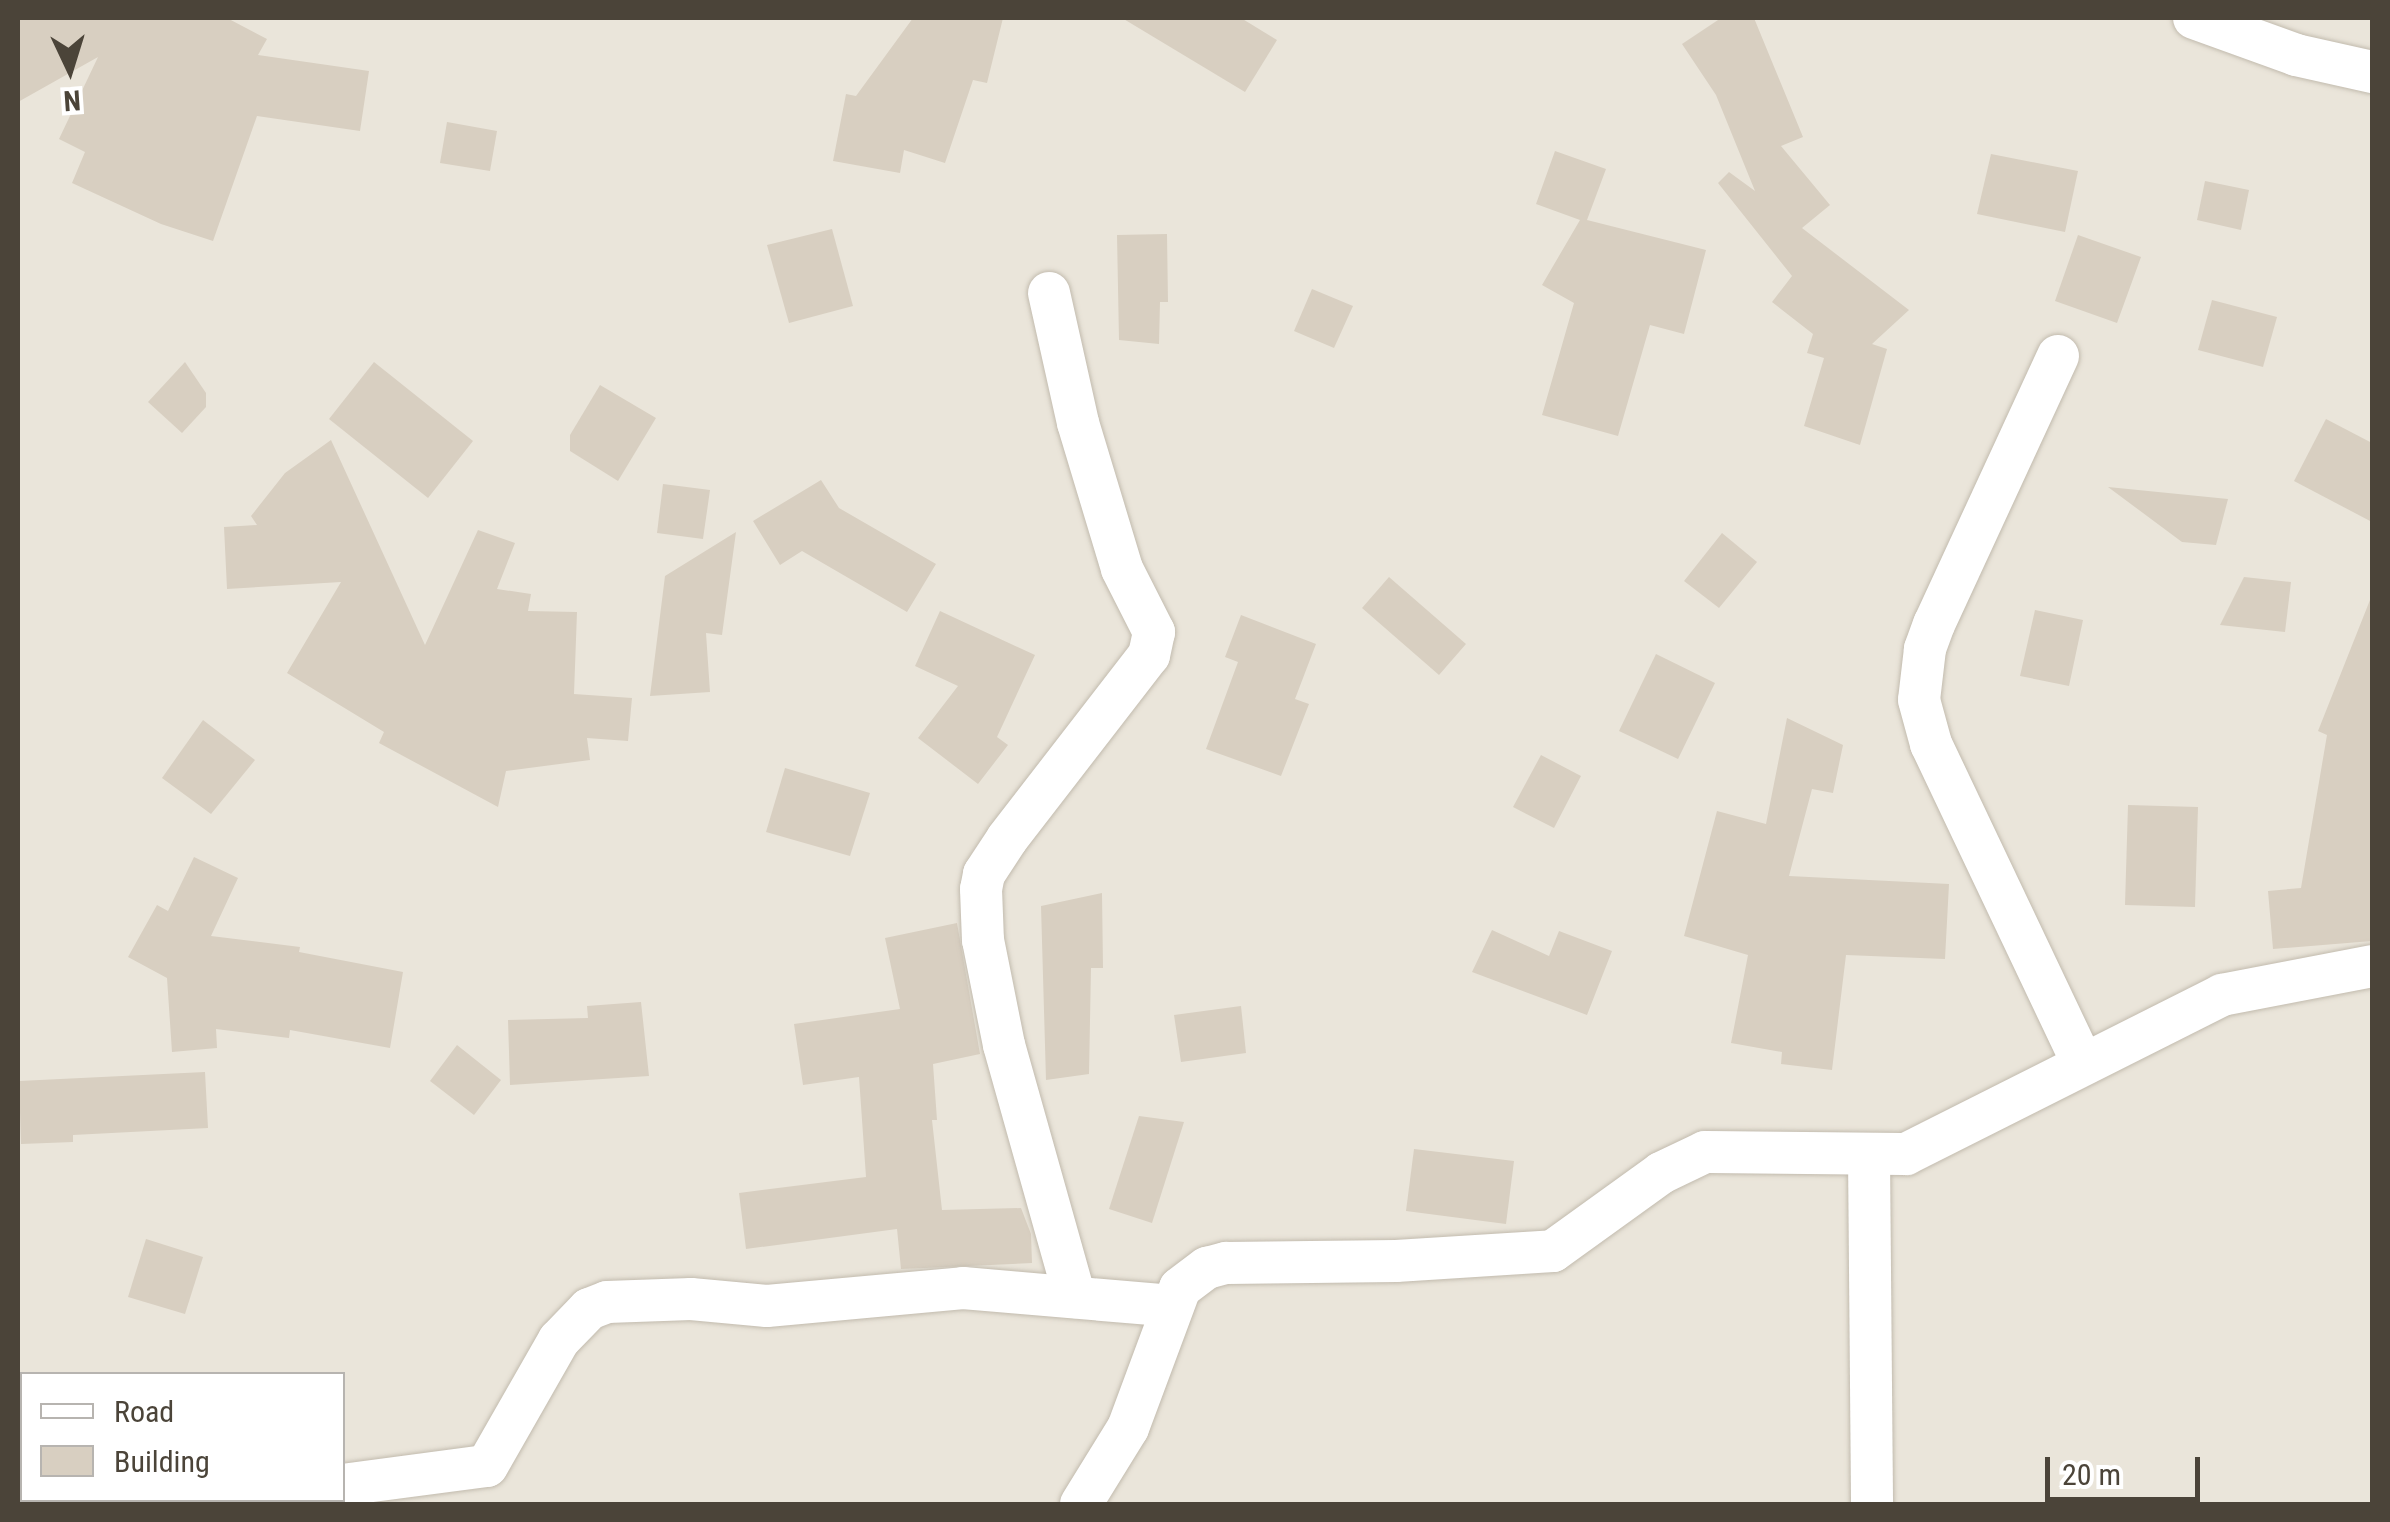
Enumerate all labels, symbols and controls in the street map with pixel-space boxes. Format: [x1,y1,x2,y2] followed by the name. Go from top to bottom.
[20,20,120,120] north arrow
[62,83,82,117] text: N
[20,1372,345,1502] legend
[114,1394,174,1429] text: Road
[2050,1437,2205,1499] scale bar
[114,1444,210,1479] text: Building
[2062,1457,2121,1492] text: 20 m

